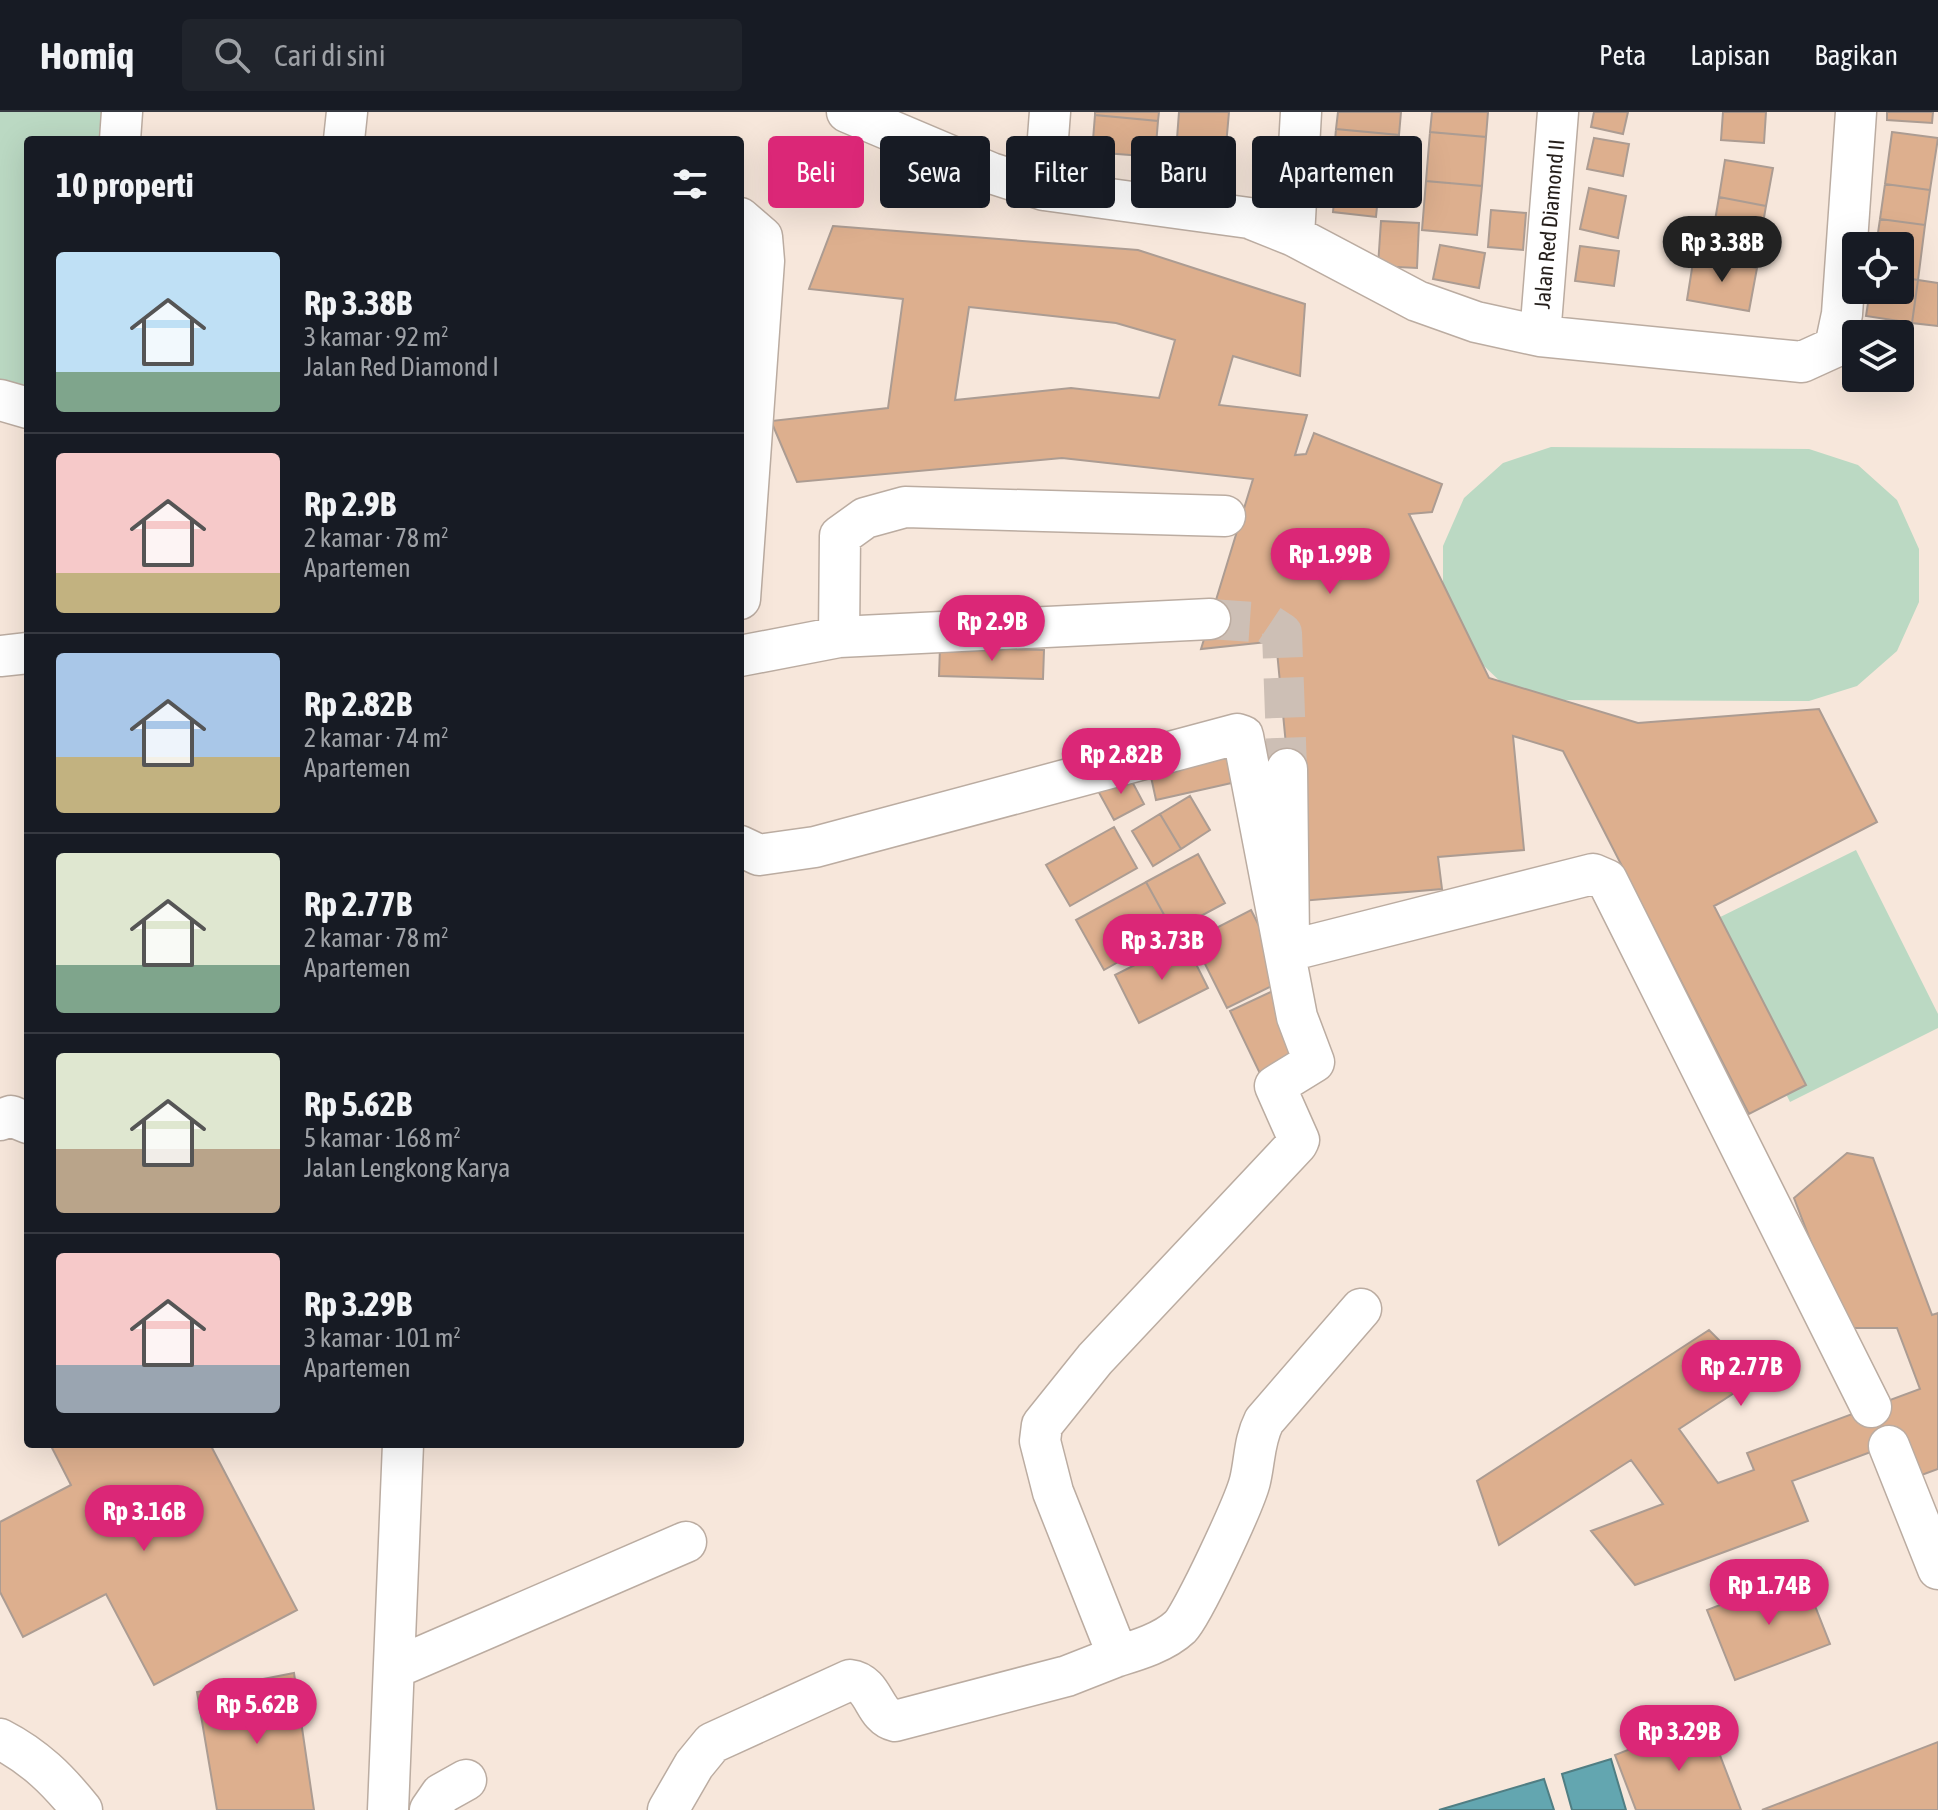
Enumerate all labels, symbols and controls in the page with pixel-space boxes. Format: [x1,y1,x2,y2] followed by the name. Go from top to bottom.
[182,19,742,91] search box
[210,33,254,77] icon: search
[40,34,134,77] text: Homiq
[274,38,386,72] text: Cari di sini
[1599,39,1646,71] text: Peta
[1690,39,1770,71] text: Lapisan
[1814,39,1898,71] text: Bagikan
[768,136,864,208] chip: Beli
[880,136,990,208] chip: Sewa
[1006,136,1115,208] chip: Filter
[1131,136,1236,208] chip: Baru
[1252,136,1422,208] chip: Apartemen
[1529,138,1569,310] street label: Jalan Red Diamond II
[668,162,712,206] icon: filters
[56,165,194,204] text: 10 properti
[1639,216,1805,284] pin: Rp 3.38B
[1681,227,1763,257] text: Rp 3.38B
[1842,232,1914,392] map controls
[1842,232,1914,304] button: locate
[304,283,412,322] text: Rp 3.38B
[120,284,216,380] icon: home
[1842,320,1914,392] button: layers
[304,322,448,352] text: 3 kamar · 92 m²
[304,352,499,382] text: Jalan Red Diamond I
[304,484,396,523] text: Rp 2.9B
[120,485,216,581] icon: home
[304,523,448,553] text: 2 kamar · 78 m²
[1247,528,1413,596] pin: Rp 1.99B
[1289,539,1371,569] text: Rp 1.99B
[304,553,411,583] text: Apartemen
[918,595,1066,663] pin: Rp 2.9B
[957,606,1027,636] text: Rp 2.9B
[304,684,412,723] text: Rp 2.82B
[120,685,216,781] icon: home
[304,723,448,753] text: 2 kamar · 74 m²
[1038,728,1204,796] pin: Rp 2.82B
[1080,739,1162,769] text: Rp 2.82B
[304,753,411,783] text: Apartemen
[304,884,412,923] text: Rp 2.77B
[120,885,216,981] icon: home
[1079,914,1245,982] pin: Rp 3.73B
[304,923,448,953] text: 2 kamar · 78 m²
[1121,925,1203,955] text: Rp 3.73B
[304,953,411,983] text: Apartemen
[304,1084,412,1123] text: Rp 5.62B
[120,1085,216,1181] icon: home
[304,1123,461,1153] text: 5 kamar · 168 m²
[304,1153,510,1183] text: Jalan Lengkong Karya
[304,1284,412,1323] text: Rp 3.29B
[120,1285,216,1381] icon: home
[304,1323,461,1353] text: 3 kamar · 101 m²
[1658,1340,1824,1408] pin: Rp 2.77B
[1700,1351,1782,1381] text: Rp 2.77B
[304,1353,411,1383] text: Apartemen
[61,1485,227,1553] pin: Rp 3.16B
[103,1496,185,1526] text: Rp 3.16B
[1686,1559,1852,1627] pin: Rp 1.74B
[1728,1570,1810,1600] text: Rp 1.74B
[174,1678,340,1746] pin: Rp 5.62B
[216,1689,298,1719] text: Rp 5.62B
[1596,1705,1762,1773] pin: Rp 3.29B
[1638,1716,1720,1746] text: Rp 3.29B

